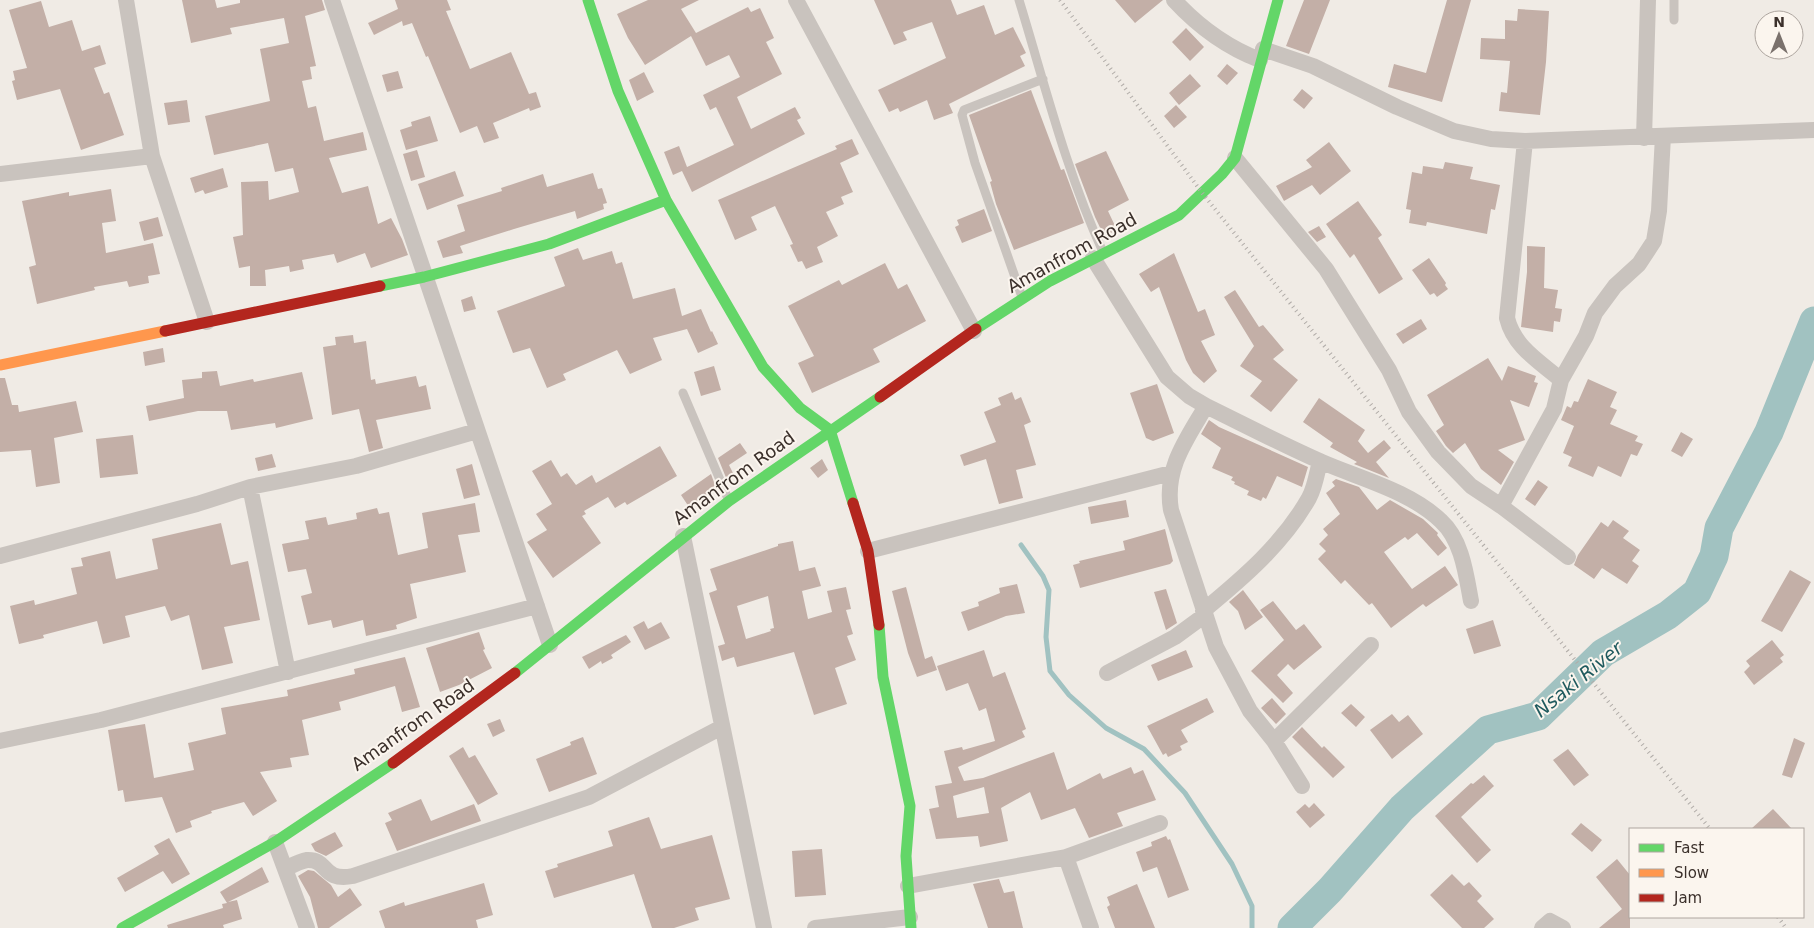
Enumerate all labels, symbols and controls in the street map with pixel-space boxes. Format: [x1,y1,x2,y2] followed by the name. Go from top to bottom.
[1754,10,1804,60] north arrow
[1773,14,1785,30] text: N
[1003,208,1140,297] street label: Amanfrom Road
[669,426,799,529] street label: Amanfrom Road
[1529,636,1628,721] water label: Nsaki River
[347,674,478,775] street label: Amanfrom Road
[1629,828,1804,918] legend
[1674,839,1704,857] text: Fast
[1674,864,1709,882] text: Slow
[1673,889,1702,907] text: Jam

